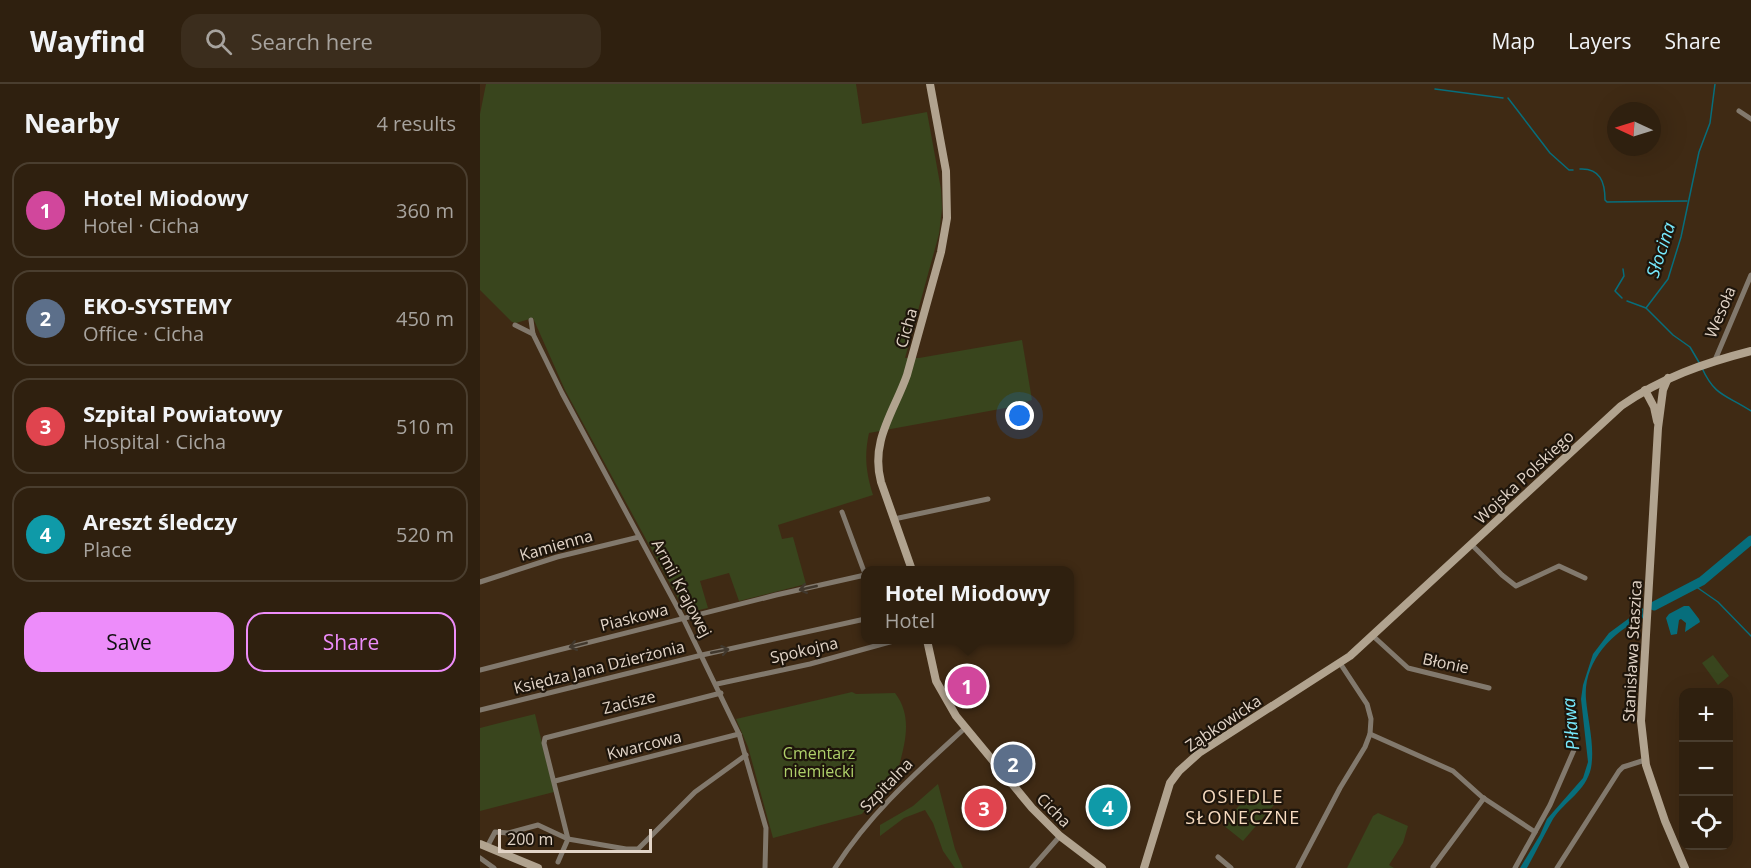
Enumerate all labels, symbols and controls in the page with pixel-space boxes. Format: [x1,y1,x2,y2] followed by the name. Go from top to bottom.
[181,14,601,68] search box
[30,22,145,60] text: Wayfind
[202,25,235,58] icon: search
[250,26,373,56] text: Search here
[1492,27,1535,55] text: Map
[1568,27,1632,55] text: Layers
[1665,27,1721,55] text: Share
[1607,102,1661,156] north arrow
[24,105,119,141] text: Nearby
[376,110,456,137] text: 4 results
[83,182,248,212] text: Hotel Miodowy
[40,197,51,224] text: 1
[396,197,454,224] text: 360 m
[83,212,199,239] text: Hotel · Cicha
[1640,219,1680,281] water label: Słocina
[1699,283,1741,341] street label: Wesoła
[83,290,232,320] text: EKO-SYSTEMY
[40,305,51,332] text: 2
[396,305,454,332] text: 450 m
[890,306,922,350] street label: Cicha
[83,320,204,347] text: Office · Cicha
[83,398,283,428] text: Szpital Powiatowy
[1005,401,1034,430] your location
[40,413,51,440] text: 3
[396,413,454,440] text: 510 m
[1470,425,1578,529] street label: Wojska Polskiego
[83,428,226,455] text: Hospital · Cicha
[83,506,237,536] text: Areszt śledczy
[40,521,51,548] text: 4
[396,521,454,548] text: 520 m
[517,524,595,566] street label: Kamienna
[647,535,717,641] street label: Armii Krajowej
[83,536,132,563] text: Place
[861,566,1074,644] popup
[885,577,1050,607] text: Hotel Miodowy
[1617,579,1647,723] street label: Stanisława Staszica
[799,582,818,594] one-way arrow
[598,598,670,636] street label: Piaskowa
[885,607,935,634] text: Hotel
[24,612,234,672] button: Save
[246,612,456,672] button: Share
[768,632,840,668] street label: Spokojna
[511,635,687,699] street label: Księdza Jana Dzierżonia
[569,640,588,651] one-way arrow
[710,645,730,656] one-way arrow
[1421,647,1471,679] street label: Błonie
[948,664,986,708] pin: 1
[600,685,658,719] street label: Zacisze
[1679,688,1733,850] map controls
[1679,688,1733,742] button: +
[1181,689,1265,757] street label: Ząbkowicka
[1556,697,1584,751] water label: Piława
[604,725,684,765] street label: Kwarcowa
[783,742,855,782] park label: Cmentarz niemiecki
[994,742,1032,786] pin: 2
[1679,742,1733,796] button: −
[855,753,917,817] street label: Szpitalna
[1088,784,1128,830] pin: 4
[1185,784,1301,829] district label: OSIEDLE SŁONECZNE
[964,786,1004,830] pin: 3
[1032,788,1076,832] street label: Cicha
[1679,796,1733,850] button: locate
[498,826,652,854] scale bar
[507,828,553,850] text: 200 m

